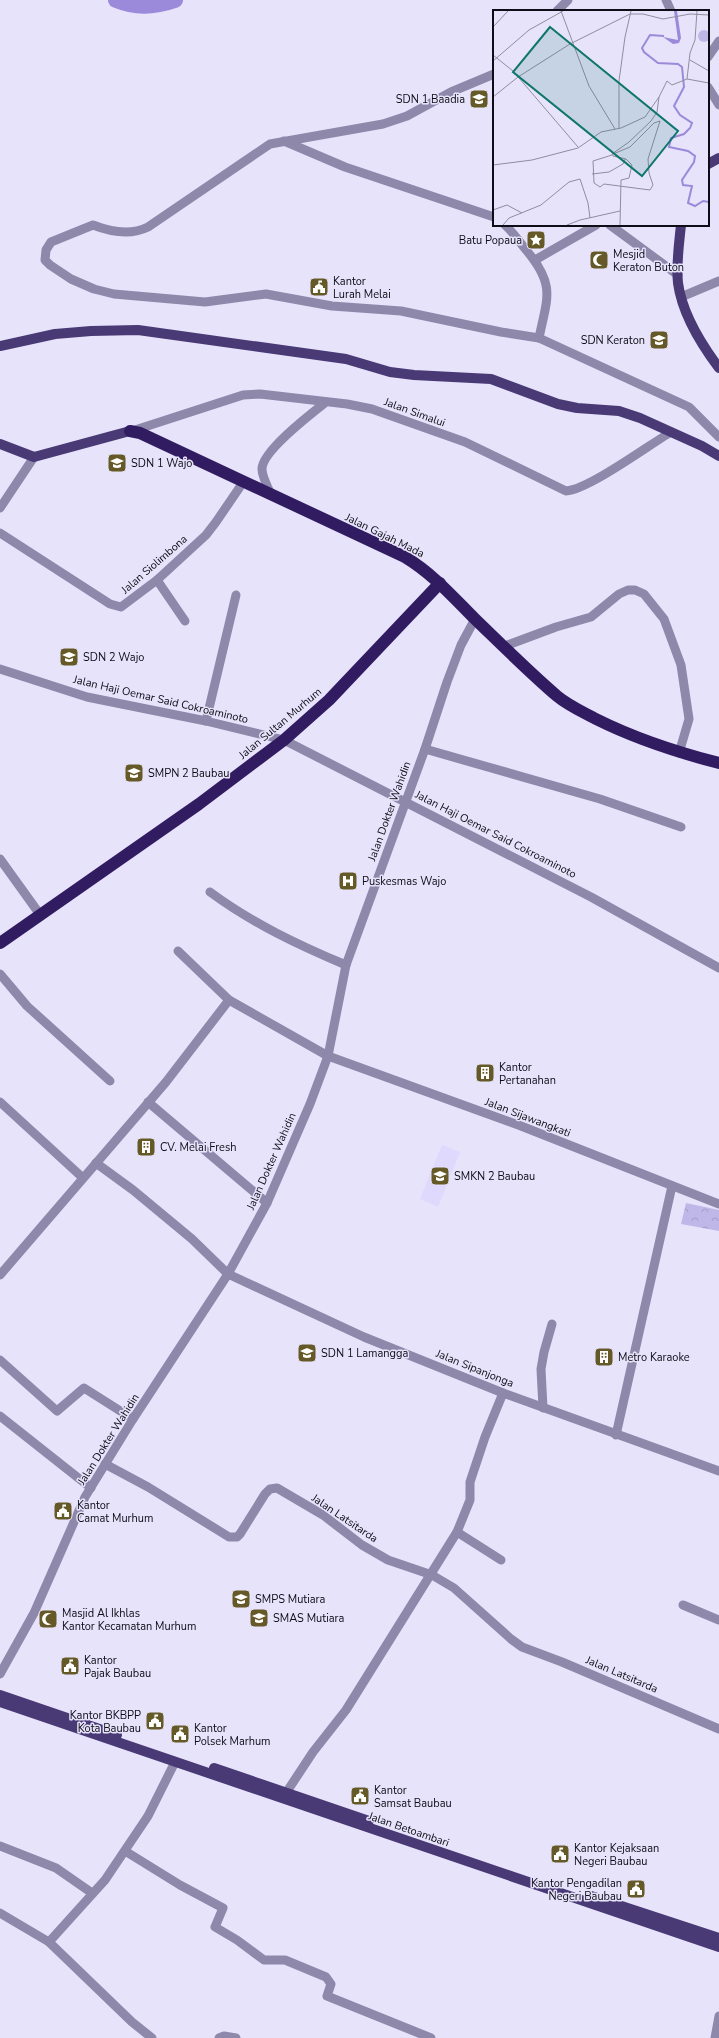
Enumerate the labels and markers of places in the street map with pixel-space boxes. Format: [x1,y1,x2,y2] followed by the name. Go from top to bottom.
[468,88,490,110] school or university icon: SDN 1 Baadia
[396,92,465,107] place label: SDN 1 Baadia
[525,229,547,251] place icon: Batu Popaua
[459,233,522,248] place label: Batu Popaua
[613,247,684,275] place label: Mesjid Keraton Buton
[588,249,610,271] mosque icon: Mesjid Keraton Buton
[333,274,391,302] place label: Kantor Lurah Melai
[308,276,330,298] public building icon: Kantor Lurah Melai
[648,329,670,351] school or university icon: SDN Keraton
[581,333,645,348] place label: SDN Keraton
[106,452,128,474] school or university icon: SDN 1 Wajo
[131,456,192,471] place label: SDN 1 Wajo
[58,646,80,668] school or university icon: SDN 2 Wajo
[83,650,144,665] place label: SDN 2 Wajo
[123,762,145,784] school or university icon: SMPN 2 Baubau
[148,766,229,781] place label: SMPN 2 Baubau
[337,870,359,892] hospital icon: Puskesmas Wajo
[362,874,446,889] place label: Puskesmas Wajo
[499,1060,556,1088] place label: Kantor Pertanahan
[474,1062,496,1084] building icon: Kantor Pertanahan
[135,1136,157,1158] building icon: CV. Melai Fresh
[160,1140,236,1155] place label: CV. Melai Fresh
[429,1165,451,1187] school or university icon: SMKN 2 Baubau
[454,1169,535,1184] place label: SMKN 2 Baubau
[296,1342,318,1364] school or university icon: SDN 1 Lamangga
[321,1346,409,1361] place label: SDN 1 Lamangga
[593,1346,615,1368] building icon: Metro Karaoke
[618,1350,690,1365] place label: Metro Karaoke
[77,1498,153,1526] place label: Kantor Camat Murhum
[52,1500,74,1522] public building icon: Kantor Camat Murhum
[230,1588,252,1610] school or university icon: SMPS Mutiara
[255,1592,325,1607] place label: SMPS Mutiara
[62,1606,196,1634] place label: Masjid Al Ikhlas Kantor Kecamatan Murhum
[248,1607,270,1629] school or university icon: SMAS Mutiara
[37,1608,59,1630] mosque icon: Masjid Al Ikhlas Kantor Kecamatan Murhum
[273,1611,344,1626] place label: SMAS Mutiara
[84,1653,151,1681] place label: Kantor Pajak Baubau
[59,1655,81,1677] public building icon: Kantor Pajak Baubau
[70,1708,141,1736] place label: Kantor BKBPP Kota Baubau
[144,1710,166,1732] public building icon: Kantor BKBPP Kota Baubau
[194,1721,271,1749] place label: Kantor Polsek Marhum
[169,1723,191,1745] public building icon: Kantor Polsek Marhum
[374,1783,452,1811] place label: Kantor Samsat Baubau
[349,1785,371,1807] public building icon: Kantor Samsat Baubau
[574,1841,659,1869] place label: Kantor Kejaksaan Negeri Baubau
[549,1843,571,1865] public building icon: Kantor Kejaksaan Negeri Baubau
[531,1876,622,1904] place label: Kantor Pengadilan Negeri Baubau
[625,1878,647,1900] public building icon: Kantor Pengadilan Negeri Baubau

